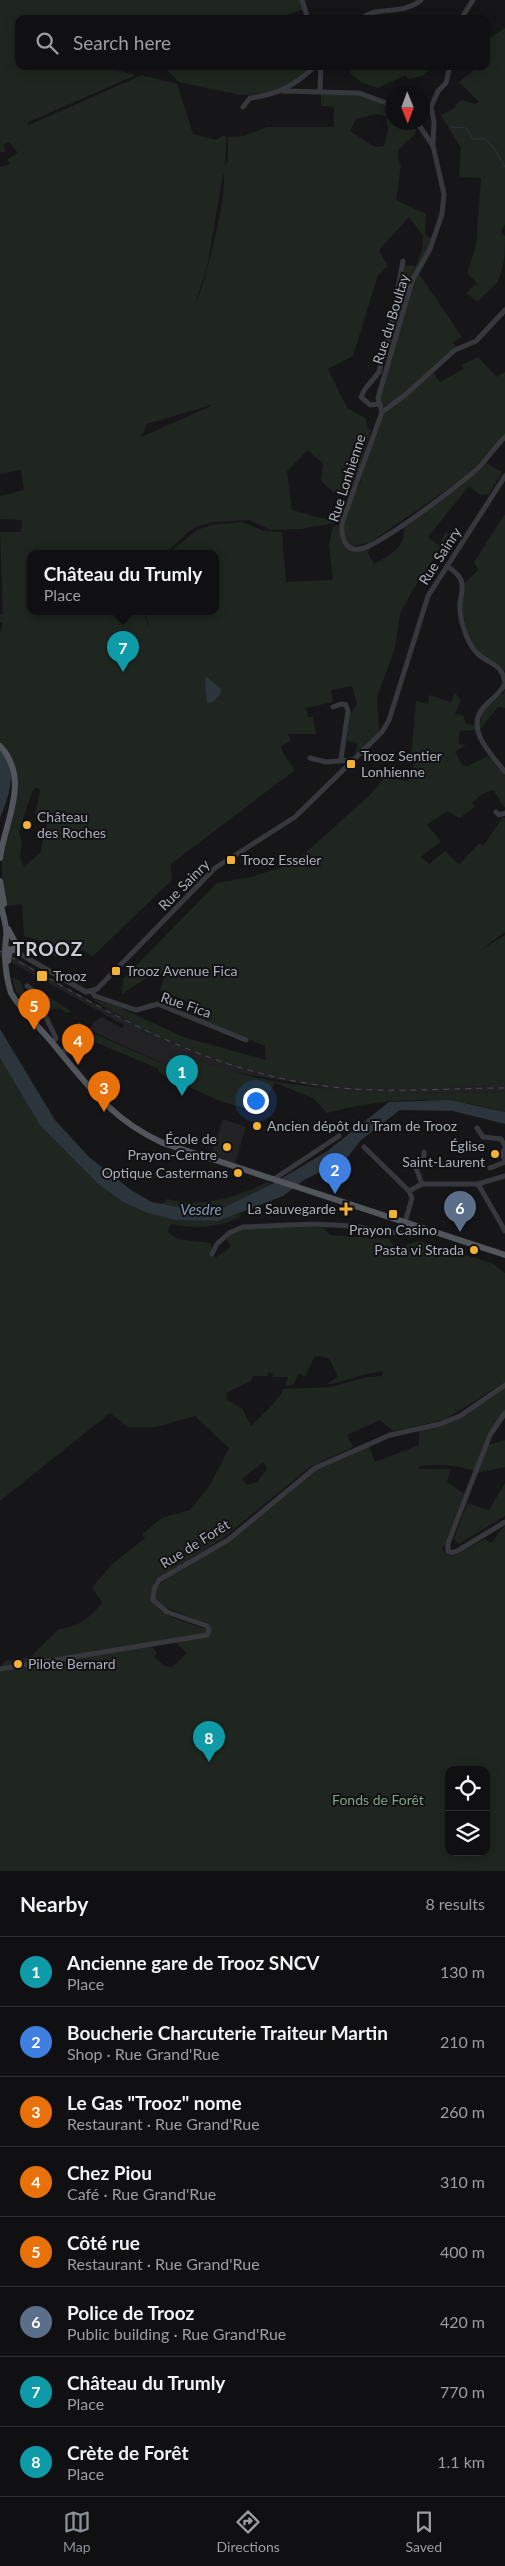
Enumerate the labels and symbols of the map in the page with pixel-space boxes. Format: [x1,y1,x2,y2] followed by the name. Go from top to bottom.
[385,85,430,130] north arrow
[369,271,413,366] street label: Rue du Boultay
[324,432,369,524] street label: Rue Lonhienne
[415,523,465,588] street label: Rue Sainry
[107,631,139,672] pin: 7
[361,747,442,780] place label: Trooz Sentier Lonhienne
[345,758,357,770] marker: Trooz Sentier Lonhienne
[37,808,106,841] place label: Château des Roches
[21,819,33,831] marker: Château des Roches
[241,851,321,868] place label: Trooz Esseler
[225,854,237,866] marker: Trooz Esseler
[155,855,213,914] street label: Rue Sainry
[13,937,83,960] district label: TROOZ
[126,962,238,979] place label: Trooz Avenue Fica
[110,965,122,977] marker: Trooz Avenue Fica
[53,967,87,984] place label: Trooz
[35,969,49,983] marker: Trooz
[159,988,214,1021] street label: Rue Fica
[18,989,50,1030] pin: 5
[62,1024,94,1065] pin: 4
[166,1055,198,1096] pin: 1
[88,1071,120,1112] pin: 3
[243,1088,269,1114] your location
[267,1117,457,1134] place label: Ancien dépôt du Tram de Trooz
[251,1120,263,1132] marker: Ancien dépôt du Tram de Trooz
[127,1130,217,1163] place label: École de Prayon-Centre
[402,1137,485,1170] place label: Église Saint-Laurent
[221,1141,233,1153] marker: École de Prayon-Centre
[489,1148,501,1160] marker: Église Saint-Laurent
[319,1153,351,1194] pin: 2
[102,1164,228,1181] place label: Optique Castermans
[232,1167,244,1179] marker: Optique Castermans
[444,1191,476,1232] pin: 6
[180,1200,222,1218] water label: Vesdre
[247,1200,336,1217] place label: La Sauvegarde
[340,1203,352,1215] marker: La Sauvegarde
[387,1208,399,1220] marker: Prayon Casino
[349,1221,437,1238] place label: Prayon Casino
[374,1241,464,1258] place label: Pasta vi Strada
[468,1244,480,1256] marker: Pasta vi Strada
[157,1516,233,1572] street label: Rue de Forêt
[28,1655,116,1672] place label: Pilote Bernard
[12,1658,24,1670] marker: Pilote Bernard
[193,1721,225,1762] pin: 8
[332,1791,424,1808] park label: Fonds de Forêt

